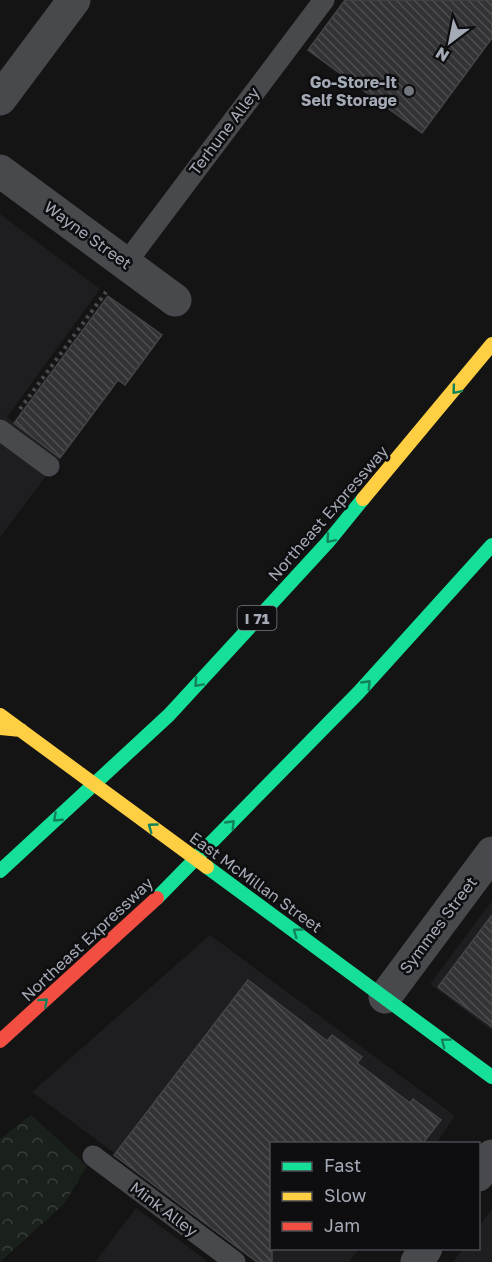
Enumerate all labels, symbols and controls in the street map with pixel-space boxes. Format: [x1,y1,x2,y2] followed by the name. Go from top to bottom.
[420,12,480,72] north arrow
[432,43,453,66] text: N
[301,72,397,110] place label: Go-Store-It Self Storage
[184,83,264,179] street label: Terhune Alley
[402,84,416,98] marker: Go-Store-It Self Storage
[41,197,135,273] street label: Wayne Street
[452,383,463,394] one-way arrow
[264,441,392,585] street label: Northeast Expressway
[326,532,337,543] one-way arrow
[238,606,276,630] road number: I 71
[194,676,205,686] one-way arrow
[359,681,370,692] one-way arrow
[54,811,64,822] one-way arrow
[224,821,235,831] one-way arrow
[147,823,158,834] one-way arrow
[186,827,326,937] street label: East McMillan Street
[395,872,481,978] street label: Symmes Street
[17,873,157,1005] street label: Northeast Expressway
[292,929,303,940] one-way arrow
[37,998,48,1009] one-way arrow
[441,1038,452,1049] one-way arrow
[270,1142,480,1250] legend
[324,1154,361,1176] text: Fast
[126,1177,202,1241] street label: Mink Alley
[324,1184,367,1206] text: Slow
[324,1214,360,1236] text: Jam

